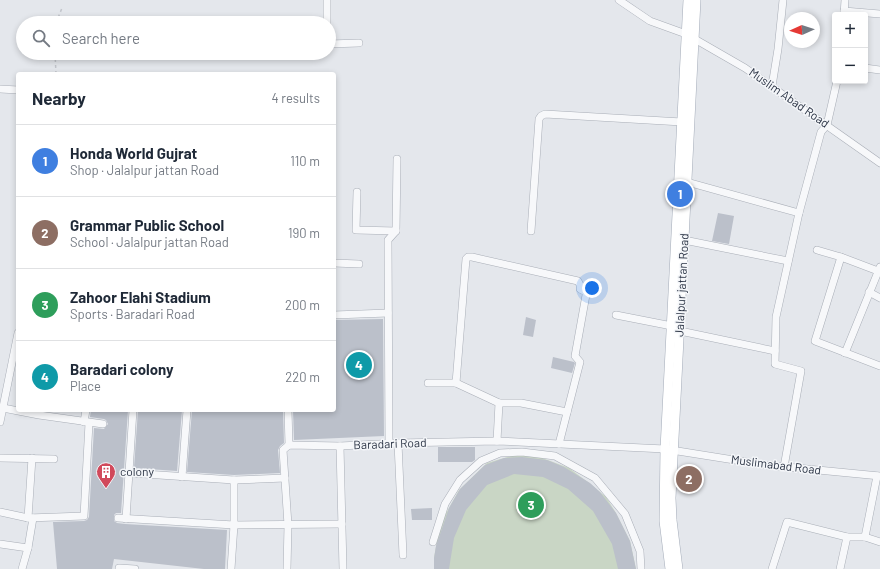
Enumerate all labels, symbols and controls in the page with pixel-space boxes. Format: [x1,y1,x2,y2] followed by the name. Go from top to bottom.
[784,12,820,48] north arrow
[832,12,868,84] map controls
[832,12,868,48] button: +
[16,16,336,60] search box
[30,27,52,49] icon: search
[62,29,140,47] text: Search here
[832,48,868,84] button: −
[747,64,832,130] street label: Muslim Abad Road
[32,88,86,108] text: Nearby
[272,90,320,106] text: 4 results
[70,144,197,162] text: Honda World Gujrat
[43,153,47,169] text: 1
[290,153,320,169] text: 110 m
[70,162,219,178] text: Shop · Jalalpur jattan Road
[667,179,693,209] pin: 1
[70,216,224,234] text: Grammar Public School
[41,225,49,241] text: 2
[288,225,320,241] text: 190 m
[671,233,691,337] street label: Jalalpur jattan Road
[70,234,229,250] text: School · Jalalpur jattan Road
[582,278,602,298] your location
[70,288,211,306] text: Zahoor Elahi Stadium
[41,297,49,313] text: 3
[285,297,320,313] text: 200 m
[70,306,195,322] text: Sports · Baradari Road
[346,350,372,380] pin: 4
[70,360,174,378] text: Baradari colony
[41,369,49,385] text: 4
[285,369,320,385] text: 220 m
[70,378,101,394] text: Place
[353,435,427,451] street label: Baradari Road
[730,452,822,476] street label: Muslimabad Road
[95,461,117,489] building icon: colony
[120,464,154,478] place label: colony
[676,464,702,494] pin: 2
[518,490,544,520] pin: 3

